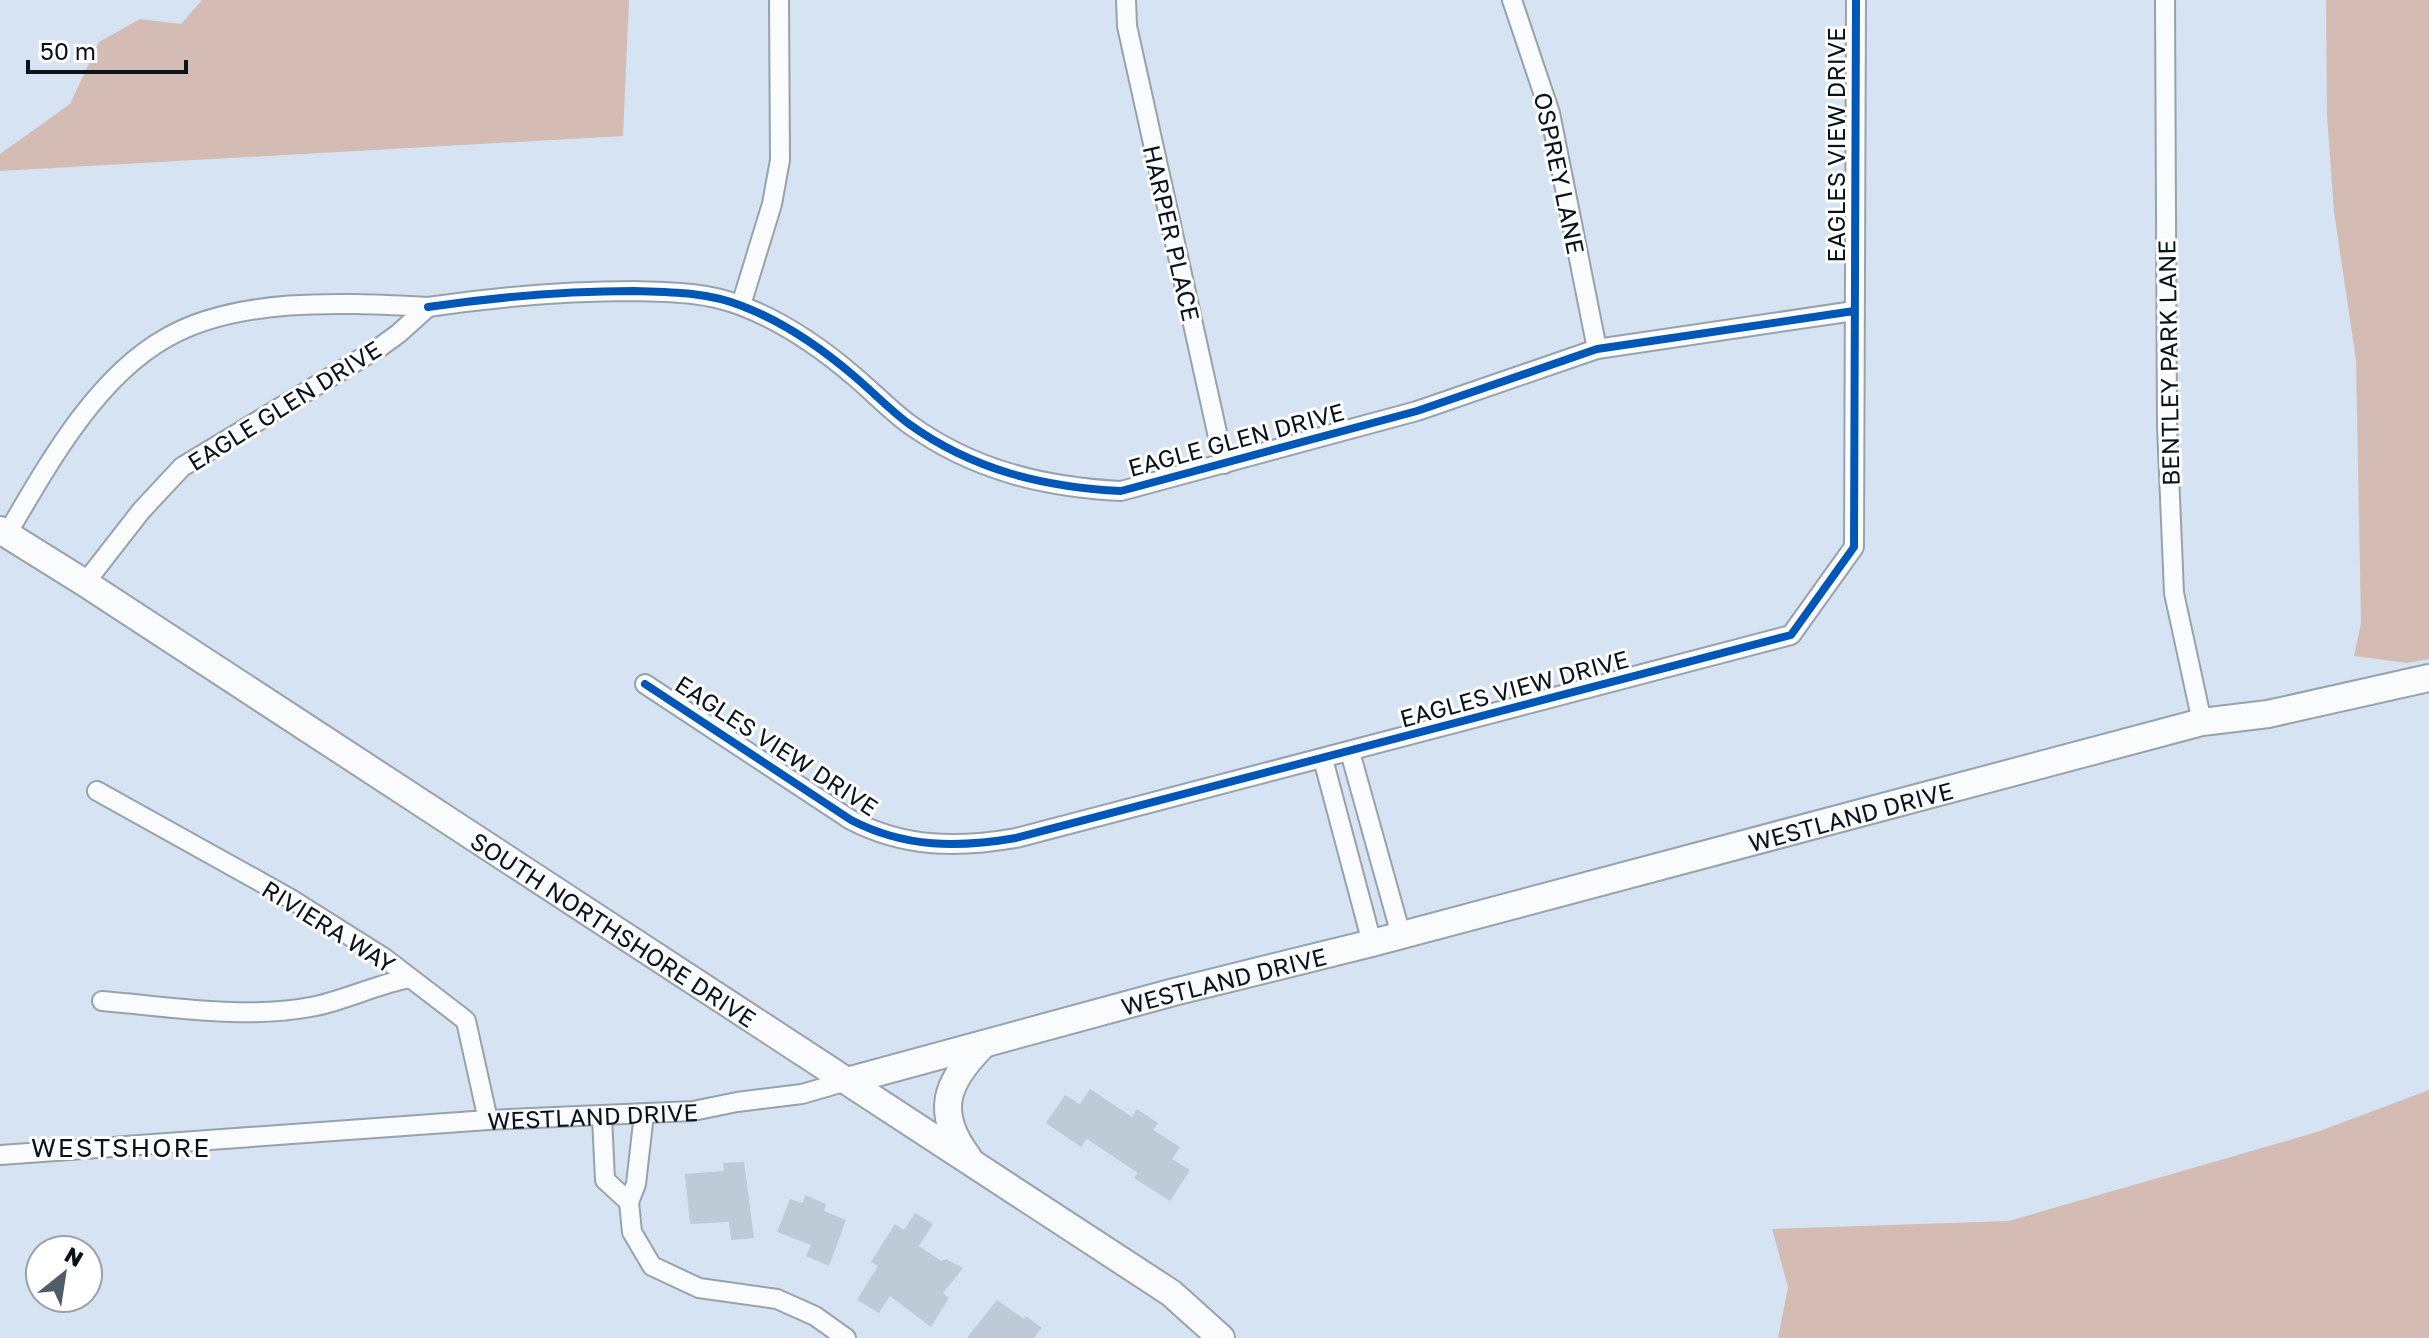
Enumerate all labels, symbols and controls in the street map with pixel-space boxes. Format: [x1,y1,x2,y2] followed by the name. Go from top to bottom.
[28,24,186,74] scale bar
[1821,27,1850,263] street label: EAGLES VIEW DRIVE
[40,36,96,65] text: 50 m
[1529,89,1591,257] street label: OSPREY LANE
[1138,142,1206,324] street label: HARPER PLACE
[2151,240,2185,486] street label: BENTLEY PARK LANE
[182,334,386,476] street label: EAGLE GLEN DRIVE
[1125,396,1347,482] street label: EAGLE GLEN DRIVE
[1397,644,1631,732] street label: EAGLES VIEW DRIVE
[670,669,884,821] street label: EAGLES VIEW DRIVE
[1745,774,1956,857] street label: WESTLAND DRIVE
[466,825,762,1032] street label: SOUTH NORTHSHORE DRIVE
[257,874,401,979] street label: RIVIERA WAY
[1118,940,1329,1020] street label: WESTLAND DRIVE
[487,1096,699,1135] street label: WESTLAND DRIVE
[31,1132,211,1163] district label: WESTSHORE
[24,1234,104,1314] north arrow
[60,1240,88,1272] text: N

